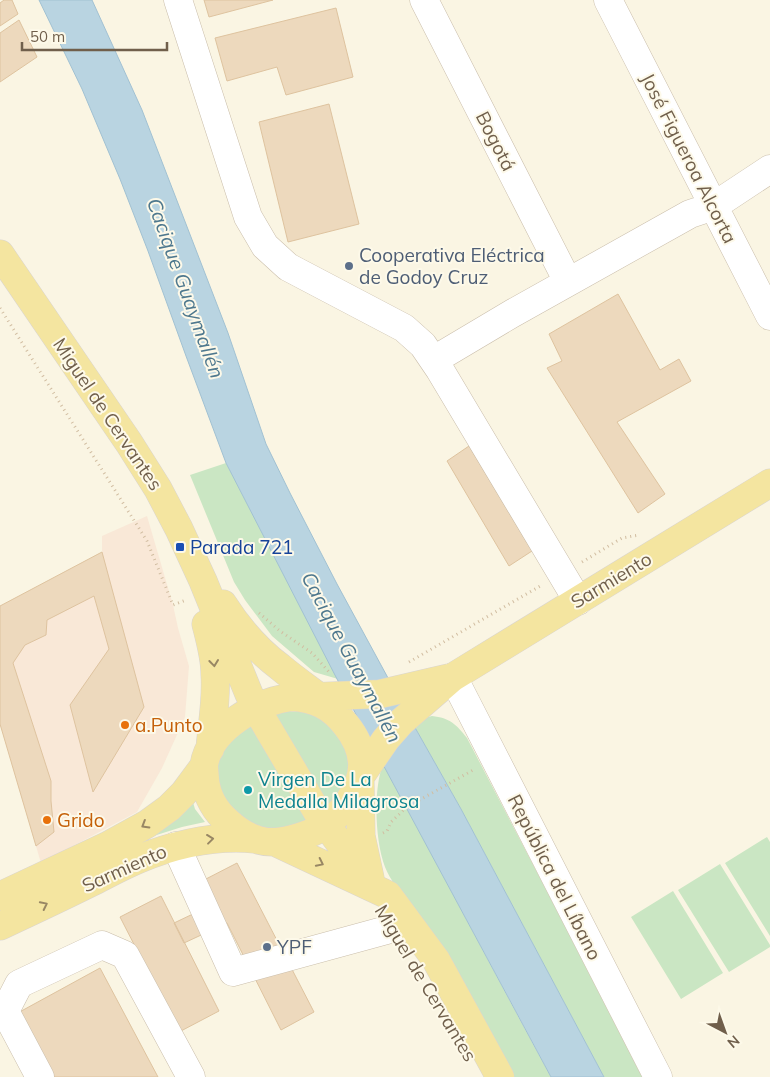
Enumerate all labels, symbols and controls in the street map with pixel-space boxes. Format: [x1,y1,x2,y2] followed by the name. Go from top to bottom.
[22,20,168,52] scale bar
[30,27,65,46] text: 50 m
[636,69,742,247] street label: José Figueroa Alcorta
[471,107,521,175] street label: Bogotá
[142,194,230,382] water label: Cacique Guaymallén
[359,243,545,289] place label: Cooperativa Eléctrica de Godoy Cruz
[343,260,355,272] marker: Cooperativa Eléctrica de Godoy Cruz
[48,333,168,495] street label: Miguel de Cervantes
[190,535,293,559] place label: Parada 721
[174,541,186,553] marker: Parada 721
[566,546,656,614] street label: Sarmiento
[296,567,408,747] water label: Cacique Guaymallén
[208,659,219,667] one-way arrow
[135,713,202,737] place label: a.Punto
[119,719,131,731] marker: a.Punto
[258,767,420,813] place label: Virgen De La Medalla Milagrosa
[242,784,254,796] marker: Virgen De La Medalla Milagrosa
[503,790,607,964] street label: República del Líbano
[57,808,105,832] place label: Grido
[41,814,53,826] marker: Grido
[142,818,151,828] one-way arrow
[207,834,215,845] one-way arrow
[78,839,170,897] street label: Sarmiento
[314,857,323,867] one-way arrow
[370,900,482,1066] street label: Miguel de Cervantes
[39,901,48,912] one-way arrow
[276,935,312,959] place label: YPF
[261,941,273,953] marker: YPF
[700,1007,750,1057] north arrow
[724,1032,743,1052] text: N

